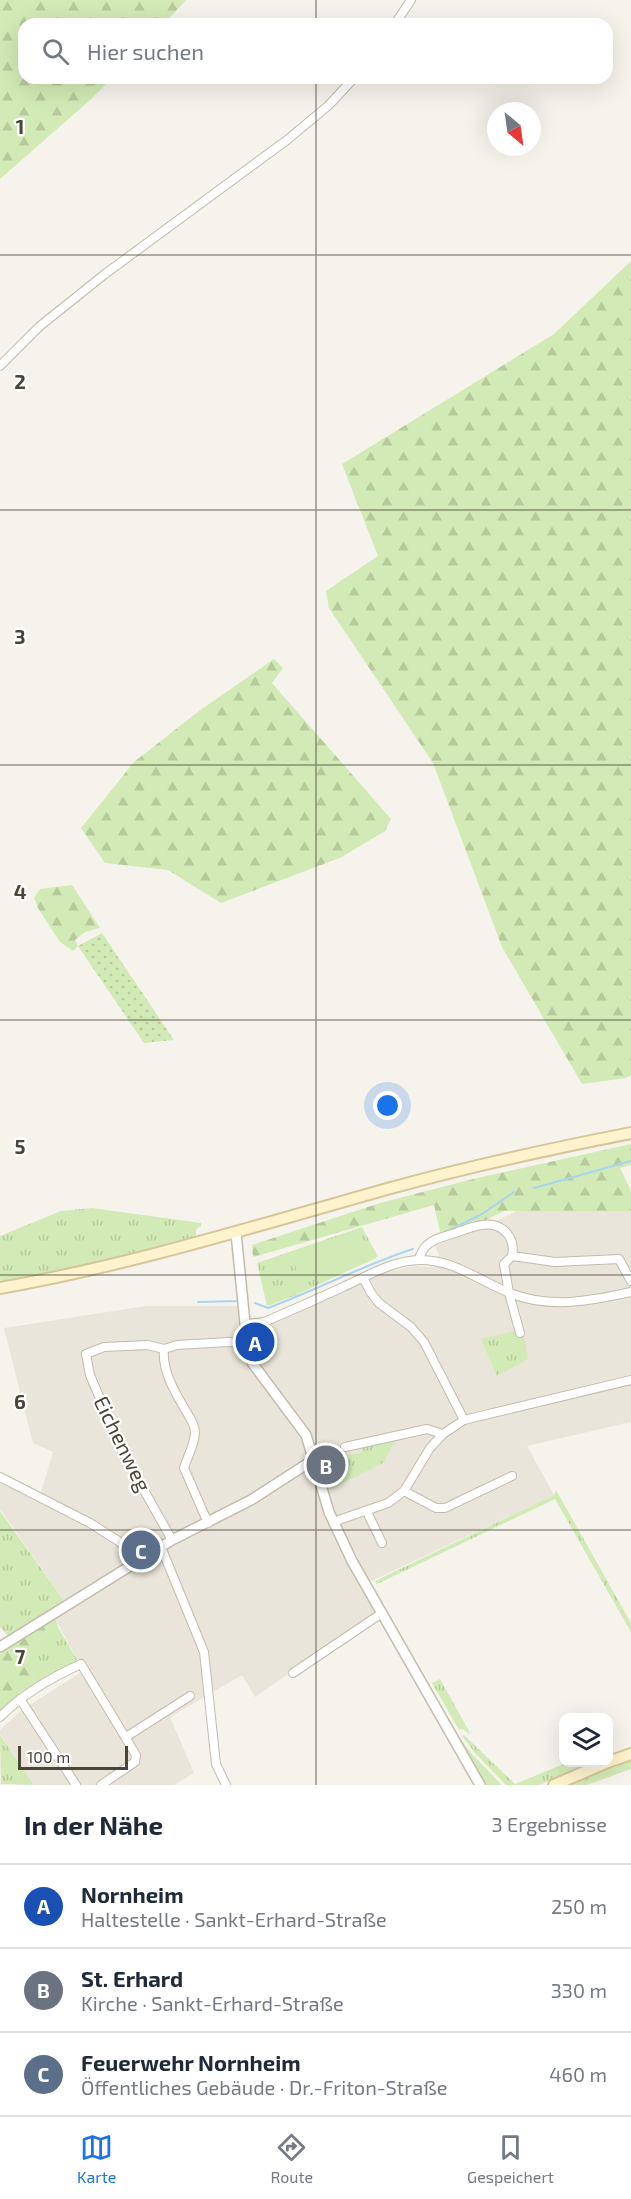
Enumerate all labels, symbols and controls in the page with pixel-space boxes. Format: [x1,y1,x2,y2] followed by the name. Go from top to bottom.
[18,18,613,84] search box
[39,35,72,68] icon: search
[87,38,204,64] text: Hier suchen
[487,102,541,156] north arrow
[16,114,24,138] text: 1
[14,369,26,393] text: 2
[14,624,26,648] text: 3
[14,879,27,903] text: 4
[373,1091,402,1120] your location
[14,1134,26,1158] text: 5
[236,1320,274,1364] pin: A
[14,1389,26,1413] text: 6
[90,1392,157,1495] street label: Eichenweg
[306,1442,346,1488] pin: B
[122,1528,160,1572] pin: C
[15,1644,26,1668] text: 7
[559,1713,613,1767] map controls
[559,1713,613,1767] button: layers
[18,1743,128,1770] scale bar
[27,1747,70,1766] text: 100 m
[24,1809,163,1840] text: In der Nähe
[491,1812,607,1836] text: 3 Ergebnisse
[81,1881,184,1907] text: Nornheim
[37,1894,50,1918] text: A
[551,1894,607,1918] text: 250 m
[81,1907,387,1931] text: Haltestelle · Sankt-Erhard-Straße
[81,1965,183,1991] text: St. Erhard
[37,1978,50,2002] text: B
[551,1978,607,2002] text: 330 m
[81,1991,344,2015] text: Kirche · Sankt-Erhard-Straße
[81,2049,301,2075] text: Feuerwehr Nornheim
[38,2062,49,2086] text: C
[549,2062,607,2086] text: 460 m
[81,2075,447,2099] text: Öffentliches Gebäude · Dr.-Friton-Straße
[77,2131,116,2186] tab: Karte
[270,2131,313,2186] tab: Route
[467,2131,554,2186] tab: Gespeichert

